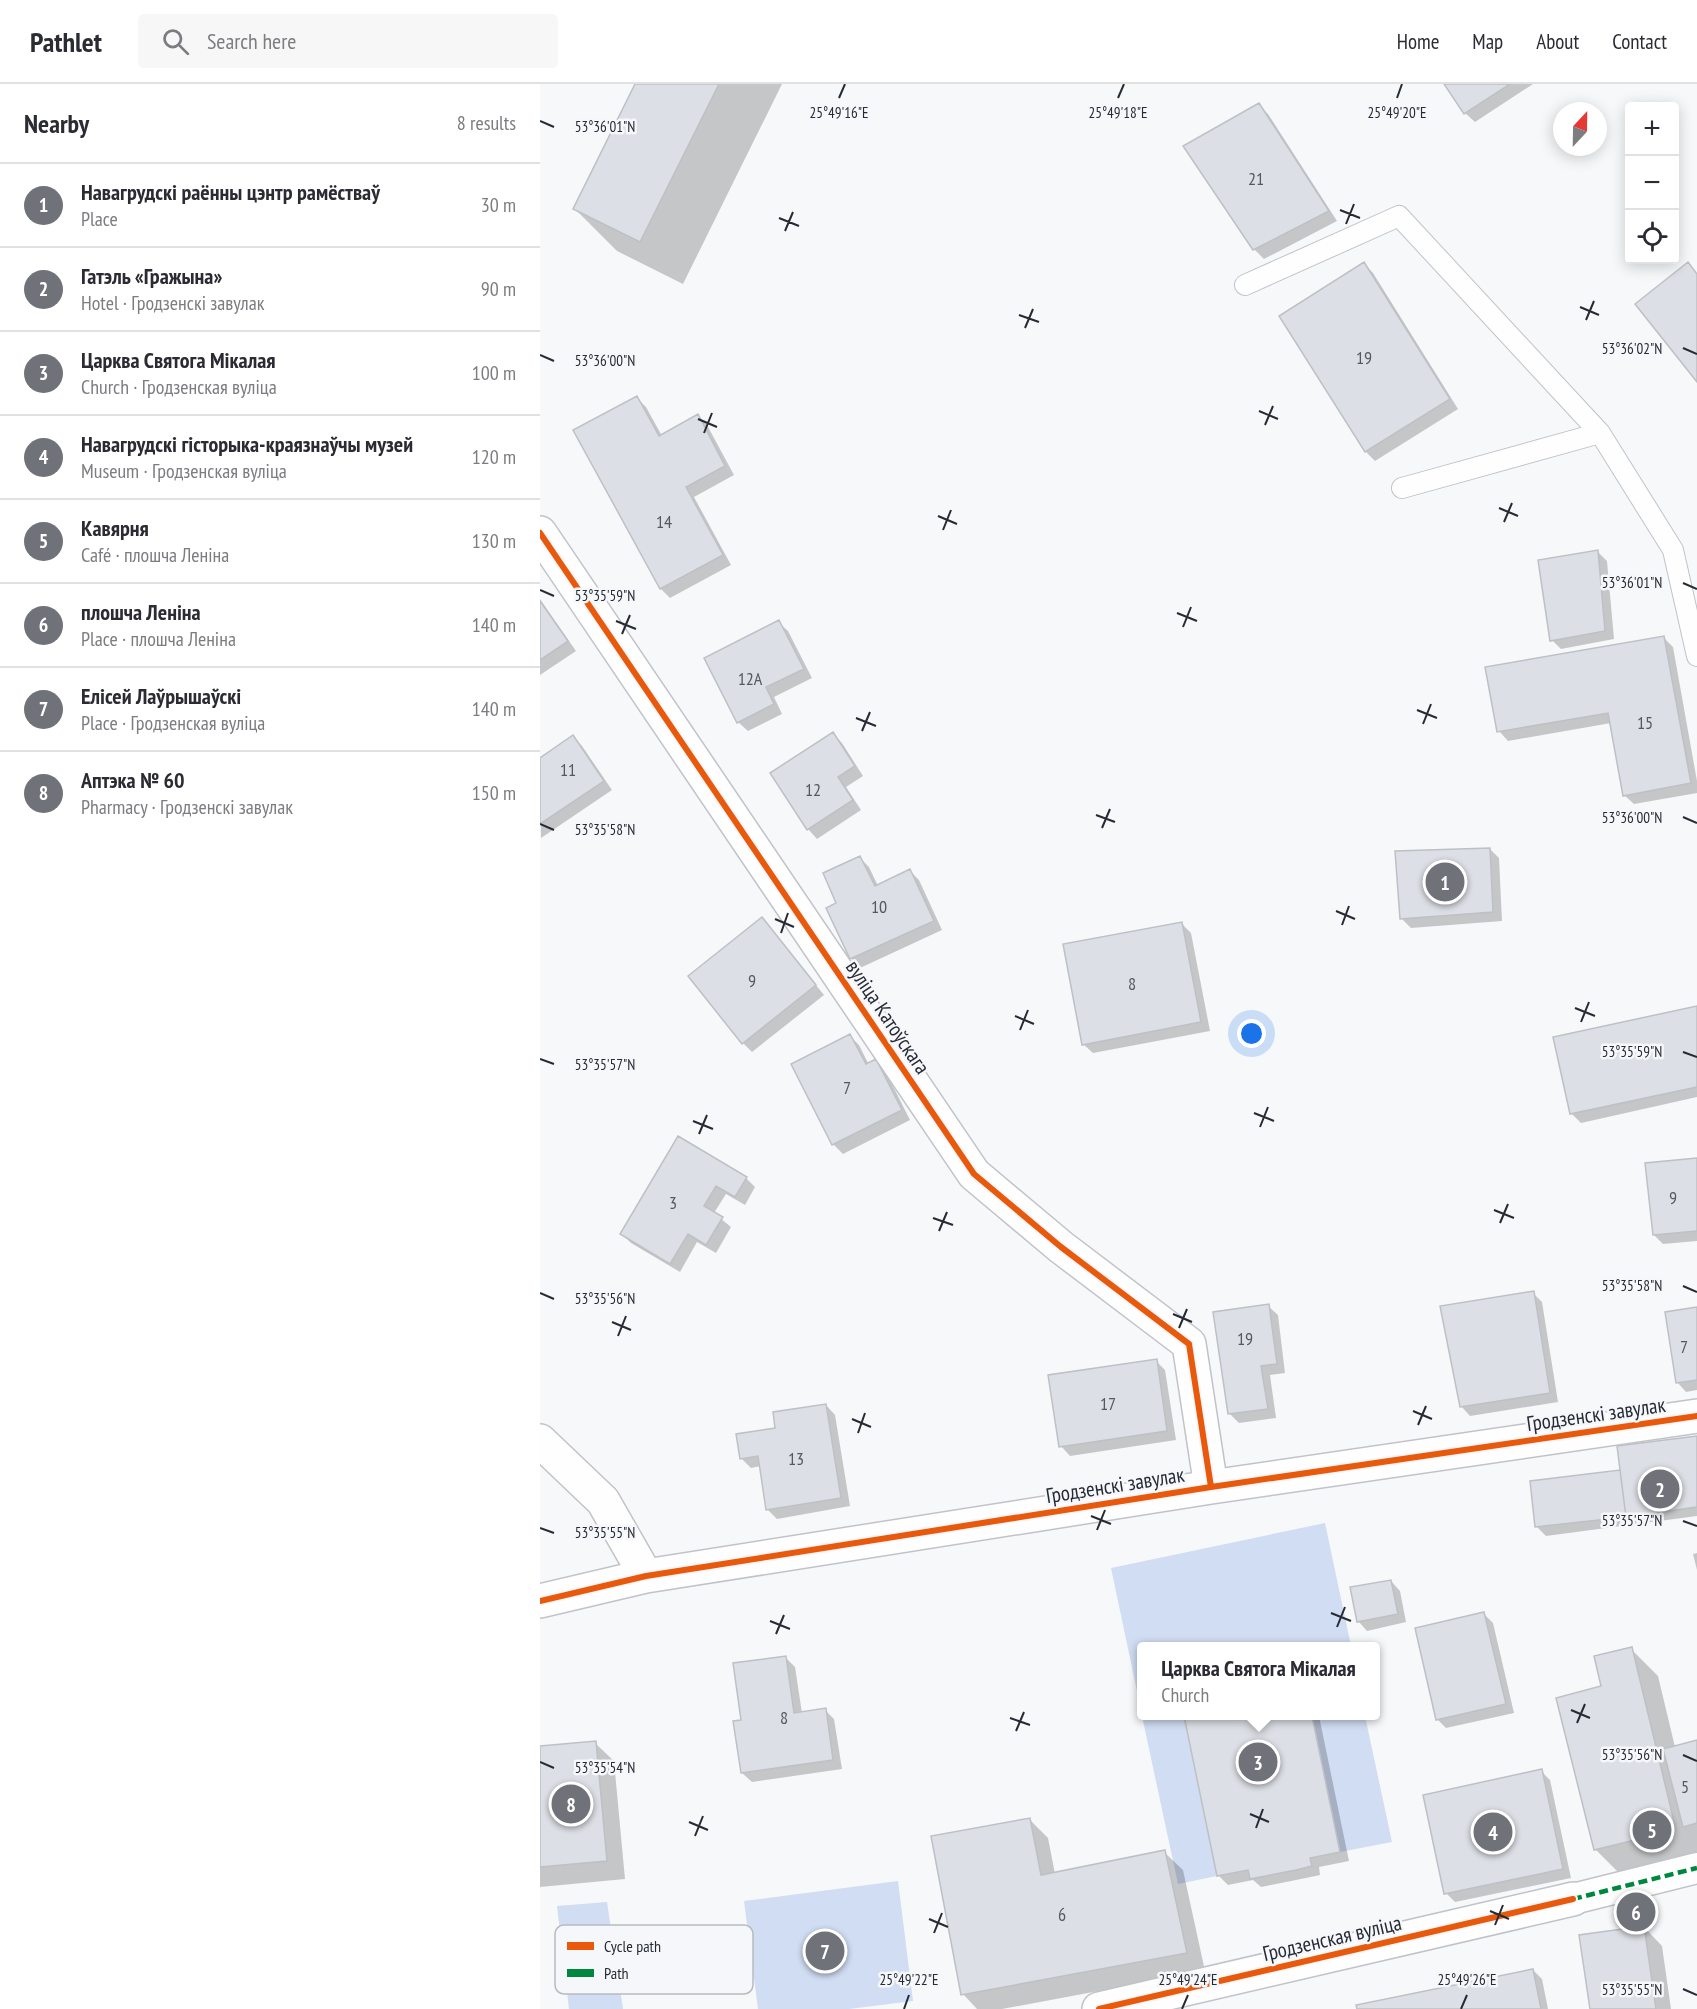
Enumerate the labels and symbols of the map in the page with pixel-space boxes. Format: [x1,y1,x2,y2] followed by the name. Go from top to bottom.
[1553,102,1607,156] north arrow
[809,103,869,122] text: 25°49'16"E
[1088,103,1148,122] text: 25°49'18"E
[1367,103,1427,122] text: 25°49'20"E
[575,117,635,136] text: 53°36'01"N
[1248,167,1264,190] house number: 21
[1602,339,1662,358] text: 53°36'02"N
[1356,346,1372,369] house number: 19
[575,351,635,370] text: 53°36'00"N
[656,510,672,533] house number: 14
[1602,573,1662,592] text: 53°36'01"N
[575,586,635,605] text: 53°35'59"N
[738,667,763,690] house number: 12А
[1637,711,1653,734] house number: 15
[560,758,576,781] house number: 11
[805,778,821,801] house number: 12
[1602,808,1662,827] text: 53°36'00"N
[575,820,635,839] text: 53°35'58"N
[1426,860,1464,904] pin: 1
[871,895,887,918] house number: 10
[840,955,936,1079] street label: вуліца Катоўскага
[748,969,756,992] house number: 9
[1128,972,1136,995] house number: 8
[1237,1019,1266,1048] your location
[1602,1042,1662,1061] text: 53°35'59"N
[575,1055,635,1074] text: 53°35'57"N
[843,1076,851,1099] house number: 7
[1669,1186,1677,1209] house number: 9
[669,1191,677,1214] house number: 3
[1602,1276,1662,1295] text: 53°35'58"N
[575,1289,635,1308] text: 53°35'56"N
[1237,1327,1253,1350] house number: 19
[1680,1335,1688,1358] house number: 7
[1525,1391,1667,1437] street label: Гродзенскі завулак
[1100,1392,1116,1415] house number: 17
[788,1447,804,1470] house number: 13
[1044,1461,1186,1509] street label: Гродзенскі завулак
[1640,1466,1680,1512] pin: 2
[1602,1511,1662,1530] text: 53°35'57"N
[575,1523,635,1542] text: 53°35'55"N
[780,1706,788,1729] house number: 8
[1238,1740,1278,1784] pin: 3
[1602,1745,1662,1764] text: 53°35'56"N
[575,1758,635,1777] text: 53°35'54"N
[1681,1775,1689,1798] house number: 5
[552,1782,591,1826] pin: 8
[1632,1808,1672,1852] pin: 5
[1474,1810,1512,1854] pin: 4
[1616,1890,1656,1934] pin: 6
[1058,1903,1066,1926] house number: 6
[1260,1909,1404,1967] street label: Гродзенская вуліца
[555,1925,753,1994] legend
[806,1928,844,1974] pin: 7
[604,1936,661,1956] text: Cycle path
[604,1963,629,1983] text: Path
[879,1970,939,1989] text: 25°49'22"E
[1158,1970,1218,1989] text: 25°49'24"E
[1437,1970,1497,1989] text: 25°49'26"E
[1602,1980,1662,1999] text: 53°35'55"N

